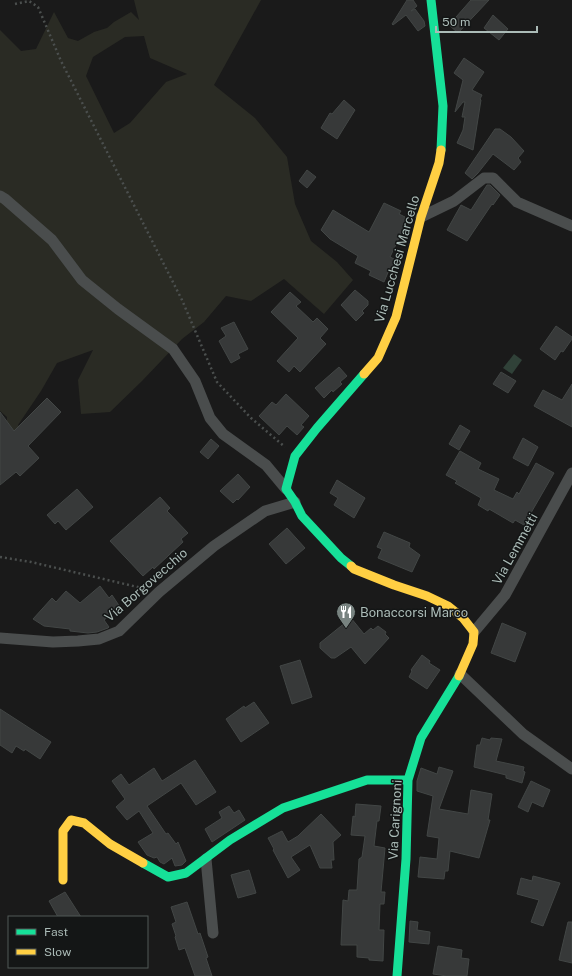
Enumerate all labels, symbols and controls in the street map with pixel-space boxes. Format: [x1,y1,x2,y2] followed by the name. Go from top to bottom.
[436,8,537,34] scale bar
[442,15,470,29] text: 50 m
[372,194,422,324] street label: Via Lucchesi Marcello
[489,511,541,587] street label: Via Lemmetti
[102,545,190,625] street label: Via Borgovecchio
[335,601,357,629] restaurant icon: Bonaccorsi Marco
[360,605,468,620] place label: Bonaccorsi Marco
[385,780,405,860] street label: Via Carignoni
[8,916,148,968] legend
[44,925,69,939] text: Fast
[44,945,72,959] text: Slow

